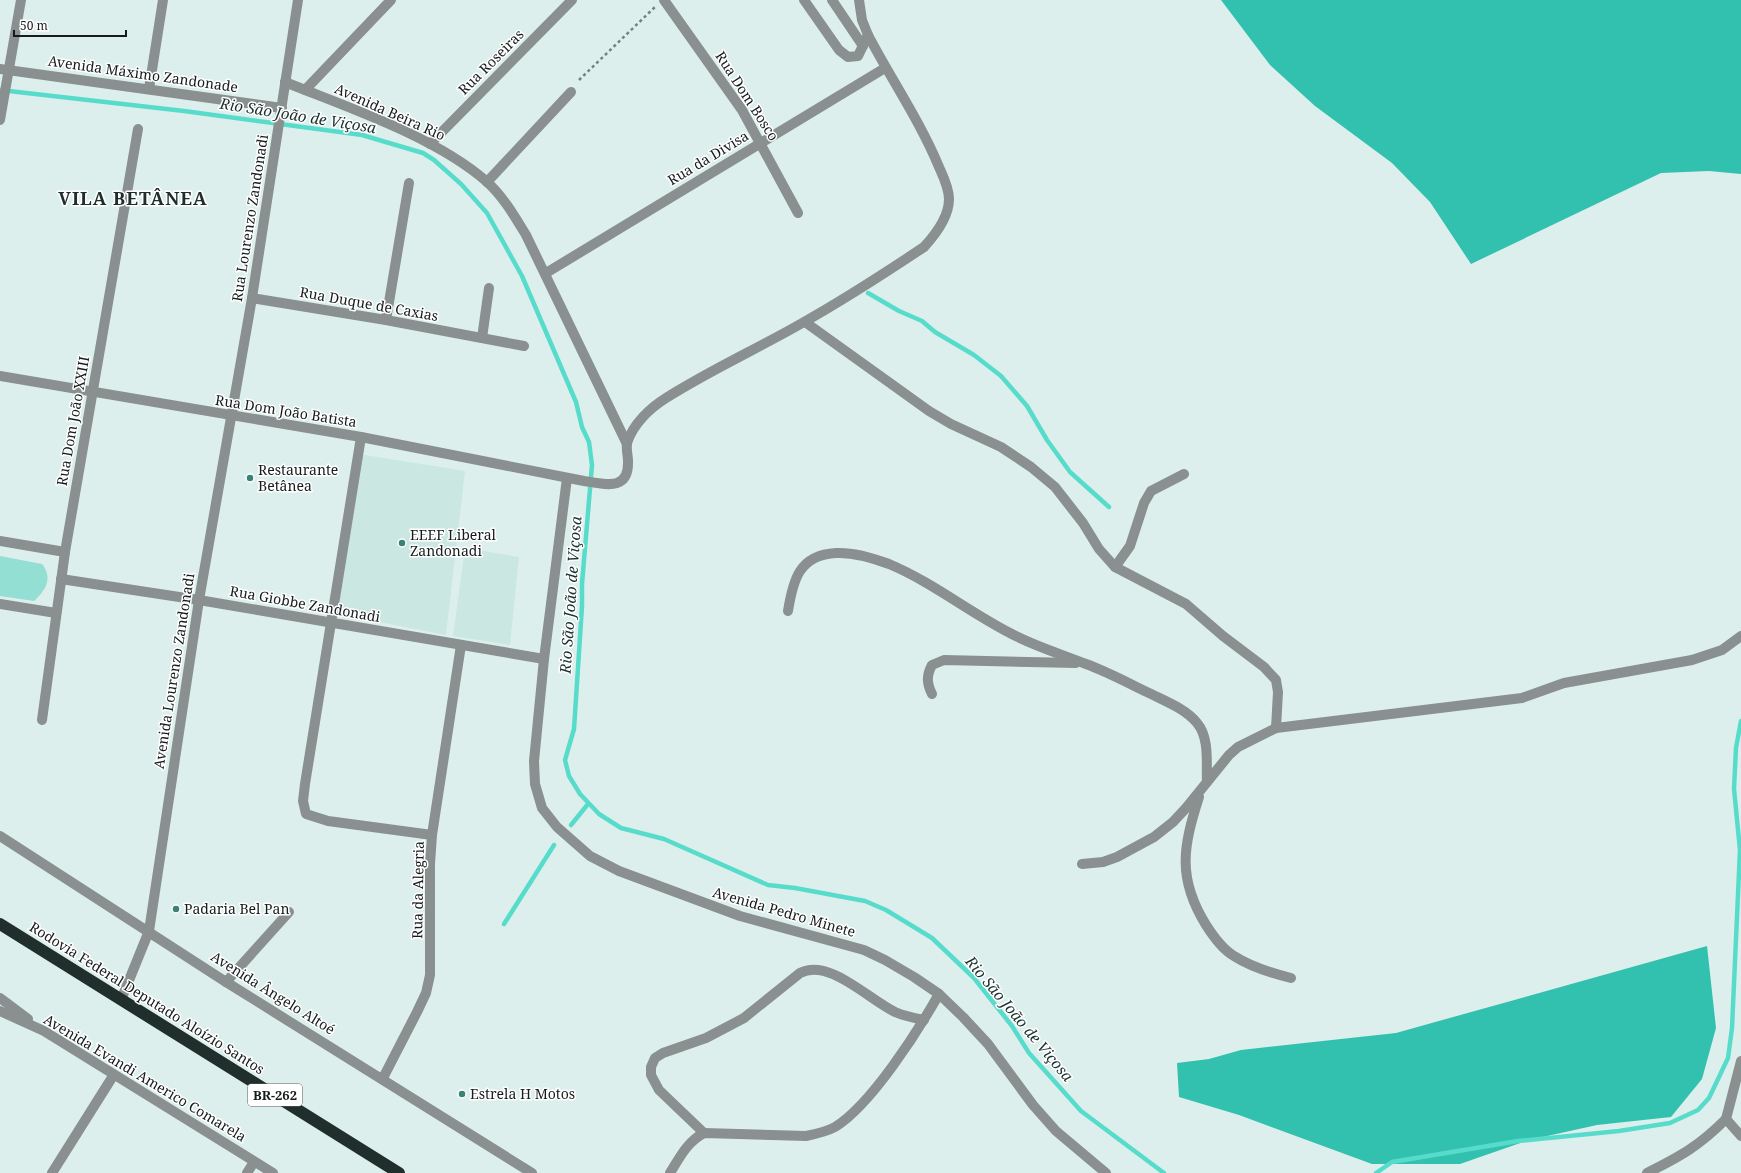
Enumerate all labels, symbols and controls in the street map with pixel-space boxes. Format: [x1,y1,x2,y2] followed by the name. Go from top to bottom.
[14,12,126,38] scale bar
[20,17,48,34] text: 50 m
[454,25,528,99] street label: Rua Roseiras
[711,47,784,144] street label: Rua Dom Bosco
[47,51,239,96] street label: Avenida Máximo Zandonade
[332,79,448,144] street label: Avenida Beira Rio
[218,93,378,137] water label: Rio São João de Viçosa
[664,126,752,189] street label: Rua da Divisa
[227,132,272,303] street label: Rua Lourenzo Zandonadi
[58,186,208,210] district label: VILA BETÂNEA
[298,282,440,325] street label: Rua Duque de Caxias
[52,355,93,487] street label: Rua Dom João XXIII
[214,390,358,431] street label: Rua Dom João Batista
[258,460,338,495] place label: Restaurante Betânea
[245,473,255,483] marker: Restaurante Betânea
[554,515,586,675] water label: Rio São João de Viçosa
[410,525,497,560] place label: EEEF Liberal Zandonadi
[397,538,407,548] marker: EEEF Liberal Zandonadi
[149,571,198,770] street label: Avenida Lourenzo Zandonadi
[228,581,382,626] street label: Rua Giobbe Zandonadi
[407,841,428,939] street label: Rua da Alegria
[711,882,858,941] street label: Avenida Pedro Minete
[184,899,289,918] place label: Padaria Bel Pan
[171,904,181,914] marker: Padaria Bel Pan
[26,917,268,1078] street label: Rodovia Federal Deputado Aloízio Santos
[208,947,339,1039] street label: Avenida Ângelo Altoé
[961,951,1078,1085] water label: Rio São João de Viçosa
[40,1009,250,1146] street label: Avenida Evandi Americo Comarela
[248,1084,302,1106] road number: BR-262
[470,1084,575,1103] place label: Estrela H Motos
[457,1089,467,1099] marker: Estrela H Motos

